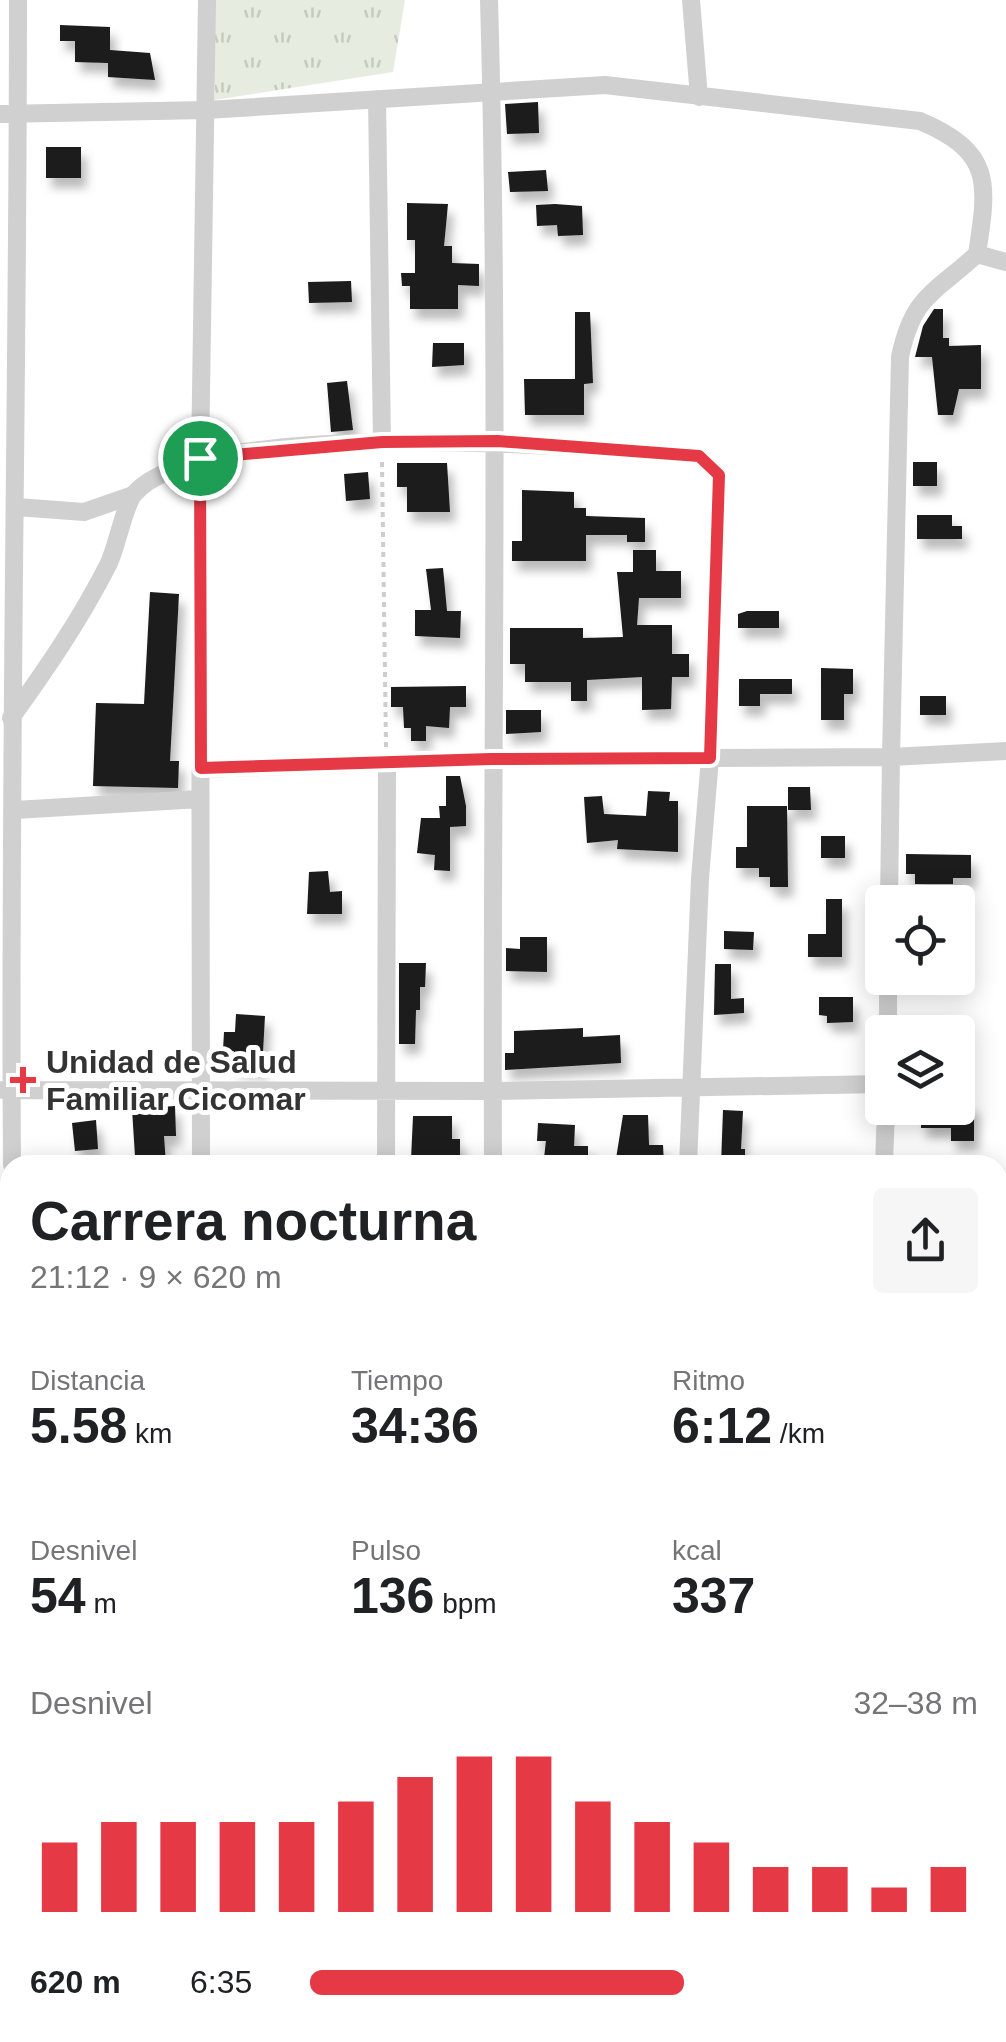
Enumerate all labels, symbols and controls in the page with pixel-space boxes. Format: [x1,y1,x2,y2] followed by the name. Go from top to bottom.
[158,416,243,501] pin
[173,431,228,486] icon: arrive
[865,885,975,1125] map controls
[865,885,975,995] button: locate
[865,1015,975,1125] button: layers
[46,1044,306,1117] place label: Unidad de Salud Familiar Cicomar
[10,1067,36,1093] marker: Unidad de Salud Familiar Cicomar
[873,1188,978,1293] button: share
[30,1190,476,1252] text: Carrera nocturna
[30,1259,282,1295] text: 21:12 · 9 × 620 m
[30,1365,145,1396] text: Distancia
[351,1365,443,1396] text: Tiempo
[672,1365,745,1396] text: Ritmo
[30,1398,127,1454] text: 5.58
[351,1398,479,1454] text: 34:36
[672,1398,772,1454] text: 6:12
[127,1418,172,1449] text: km
[772,1418,825,1449] text: /km
[30,1535,137,1566] text: Desnivel
[351,1535,421,1566] text: Pulso
[672,1535,722,1566] text: kcal
[30,1568,86,1624] text: 54
[351,1568,434,1624] text: 136
[672,1568,755,1624] text: 337
[86,1588,117,1619] text: m
[434,1588,497,1619] text: bpm
[30,1685,153,1721] text: Desnivel
[853,1685,978,1721] text: 32–38 m
[30,1964,121,2000] text: 620 m
[190,1964,252,2000] text: 6:35

